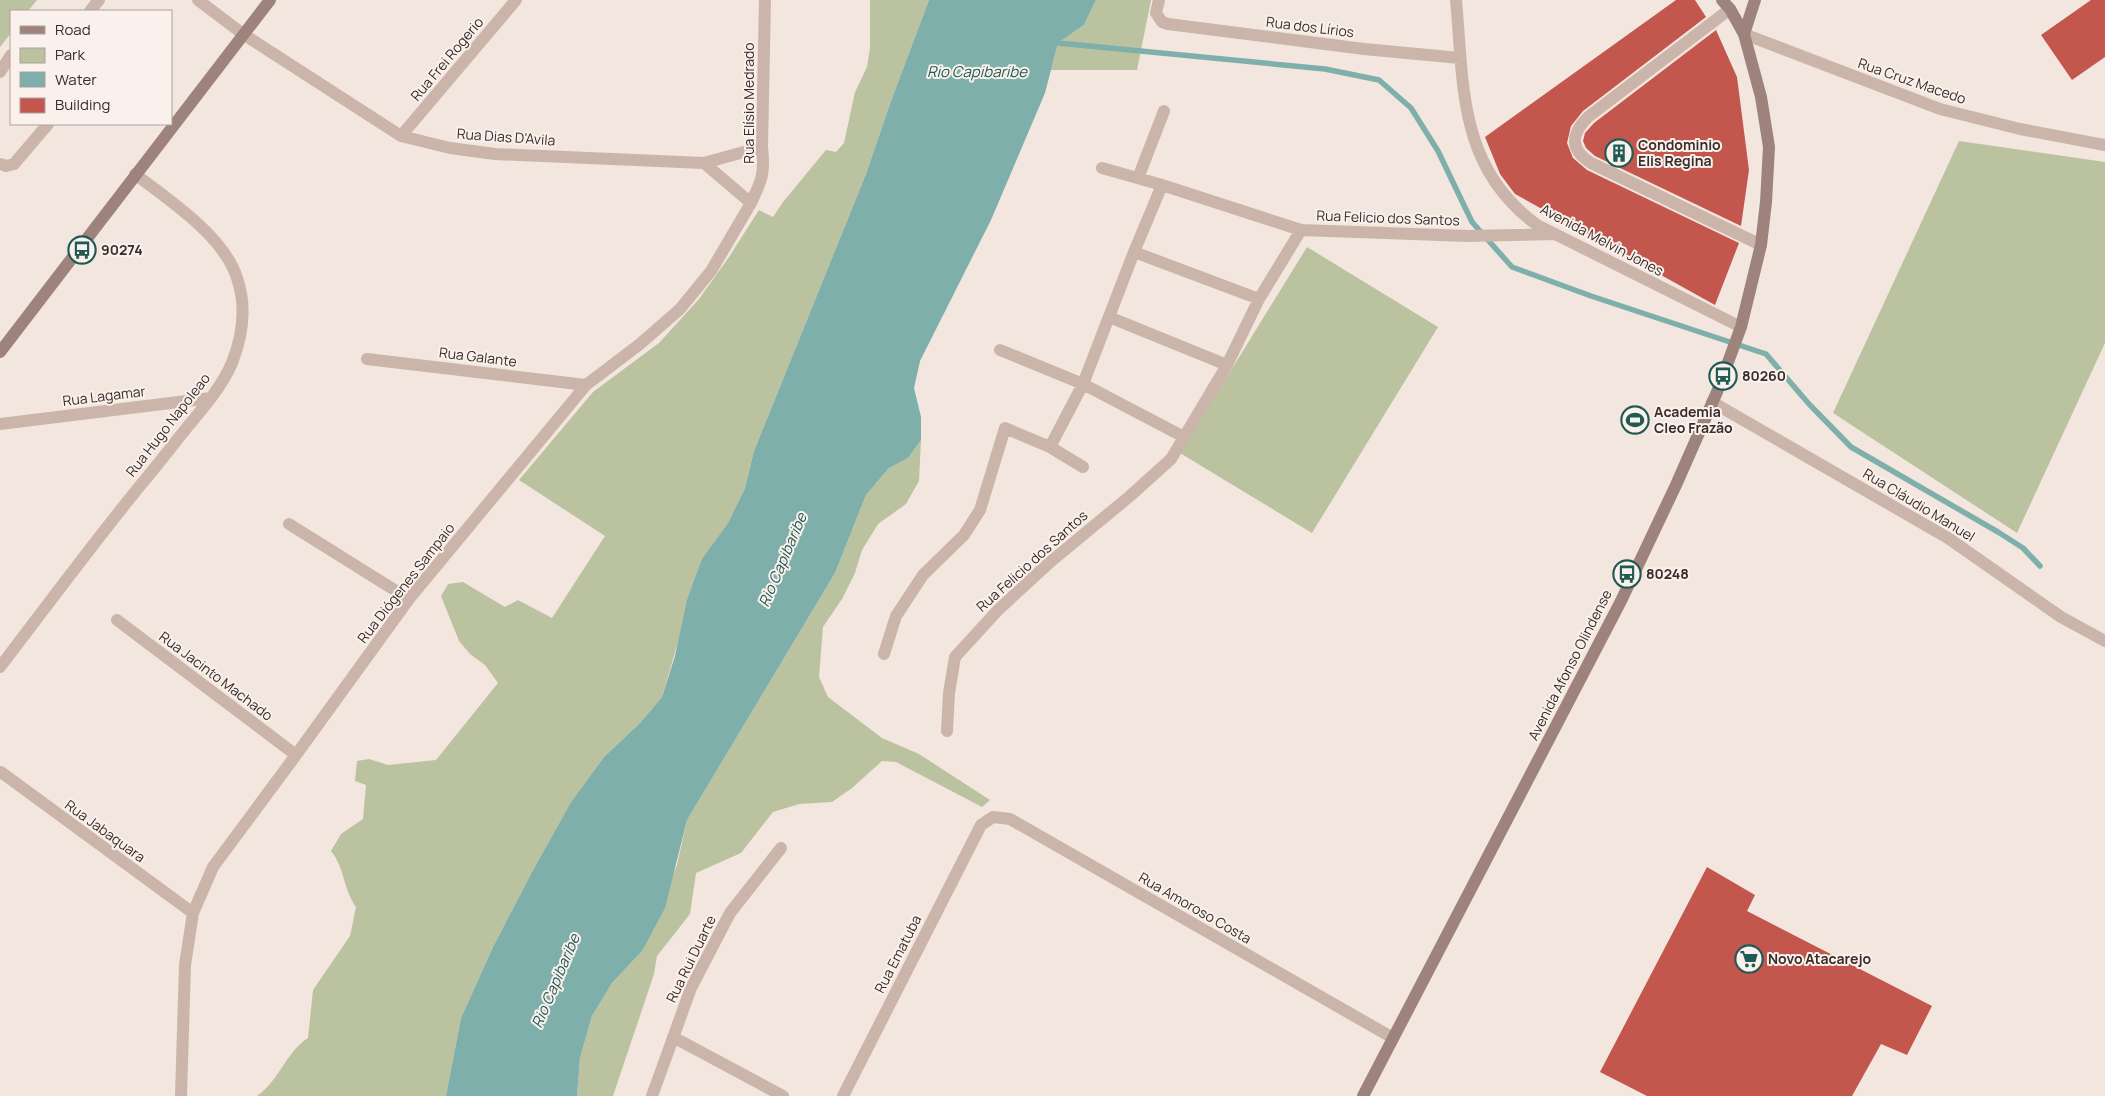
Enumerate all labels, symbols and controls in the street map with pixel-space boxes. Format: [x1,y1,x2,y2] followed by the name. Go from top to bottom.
[10,10,172,125] legend
[1265,12,1355,41] street label: Rua dos Lírios
[406,13,487,105] street label: Rua Frei Rogerio
[55,19,91,40] text: Road
[739,42,758,164] street label: Rua Elísio Medrado
[55,44,85,65] text: Park
[1856,53,1969,108] street label: Rua Cruz Macedo
[927,61,1028,82] water label: Rio Capibaribe
[55,69,97,90] text: Water
[55,94,110,115] text: Building
[456,124,556,149] street label: Rua Dias D'Avila
[1638,135,1721,170] place label: Condominio Elis Regina
[1604,138,1634,168] building icon: Condominio Elis Regina
[1537,199,1667,280] street label: Avenida Melvin Jones
[1316,206,1460,229] street label: Rua Felicio dos Santos
[67,235,97,265] bus stop icon: 90274
[101,240,143,259] place label: 90274
[438,342,518,371] street label: Rua Galante
[1708,361,1738,391] bus stop icon: 80260
[1742,366,1786,385] place label: 80260
[121,369,214,480] street label: Rua Hugo Napoleao
[61,381,146,410] street label: Rua Lagamar
[1654,402,1733,437] place label: Academia Cleo Frazão
[1620,405,1650,435] sports icon: Academia Cleo Frazão
[1860,464,1979,546] street label: Rua Cláudio Manuel
[972,506,1091,616] street label: Rua Felicio dos Santos
[753,509,812,610] water label: Rio Capibaribe
[353,519,458,647] street label: Rua Diógenes Sampaio
[1612,559,1642,589] bus stop icon: 80248
[1646,564,1689,583] place label: 80248
[1523,586,1616,743] street label: Avenida Afonso Olindense
[156,627,277,725] street label: Rua Jacinto Machado
[61,795,149,866] street label: Rua Jabaquara
[1135,868,1255,948] street label: Rua Amoroso Costa
[870,911,925,996] street label: Rua Ematuba
[661,912,720,1006] street label: Rua Rui Duarte
[526,930,585,1031] water label: Rio Capibaribe
[1734,944,1764,974] supermarket icon: Novo Atacarejo
[1768,949,1871,968] place label: Novo Atacarejo

